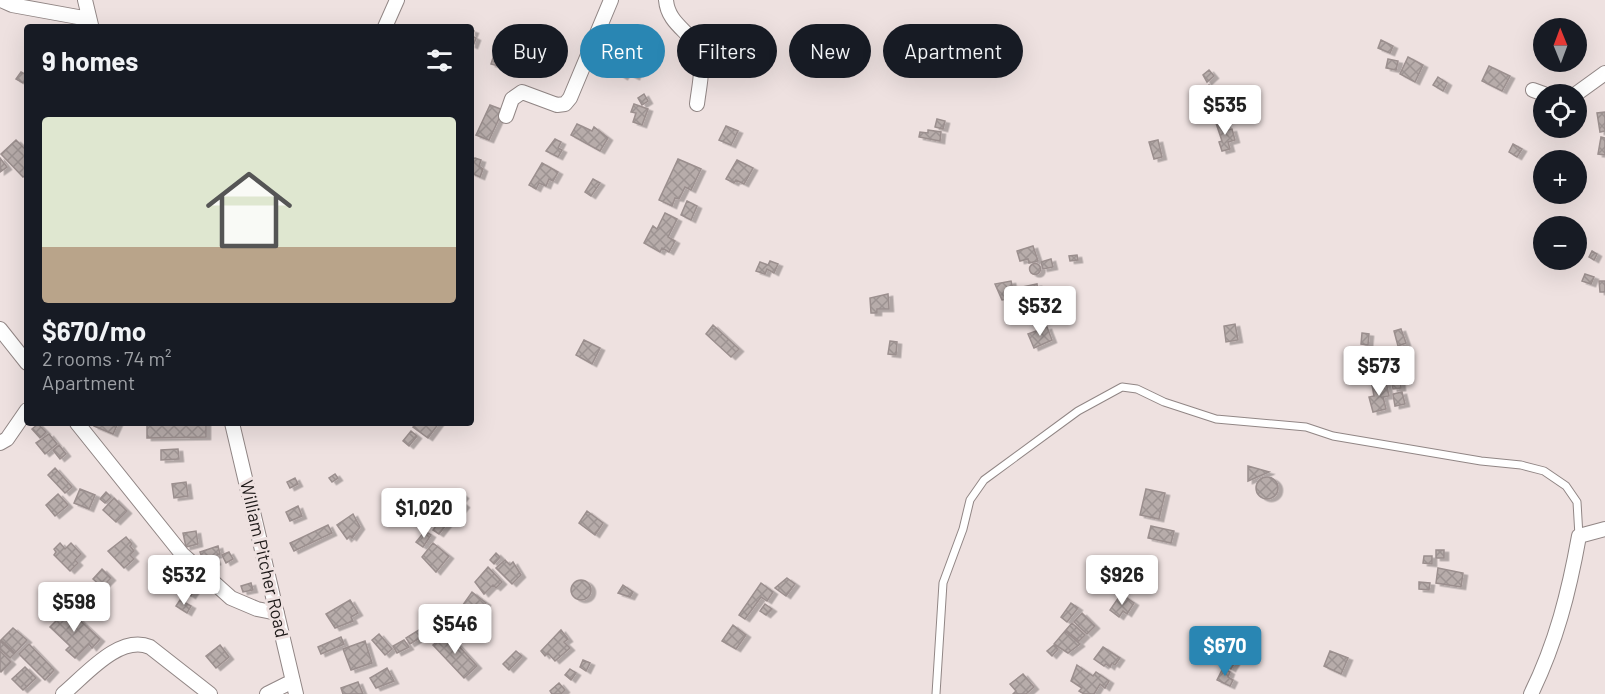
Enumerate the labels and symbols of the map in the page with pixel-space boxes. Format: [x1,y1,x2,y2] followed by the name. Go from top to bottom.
[1533,18,1587,72] north arrow
[1189,85,1261,136] pin: $535
[1004,286,1076,337] pin: $532
[1343,346,1415,397] pin: $573
[236,478,294,640] street label: William Pitcher Road
[375,488,473,539] pin: $1,020
[148,555,220,606] pin: $532
[1086,555,1158,606] pin: $926
[38,582,110,633] pin: $598
[419,604,491,655] pin: $546
[1189,626,1261,677] pin: $670

